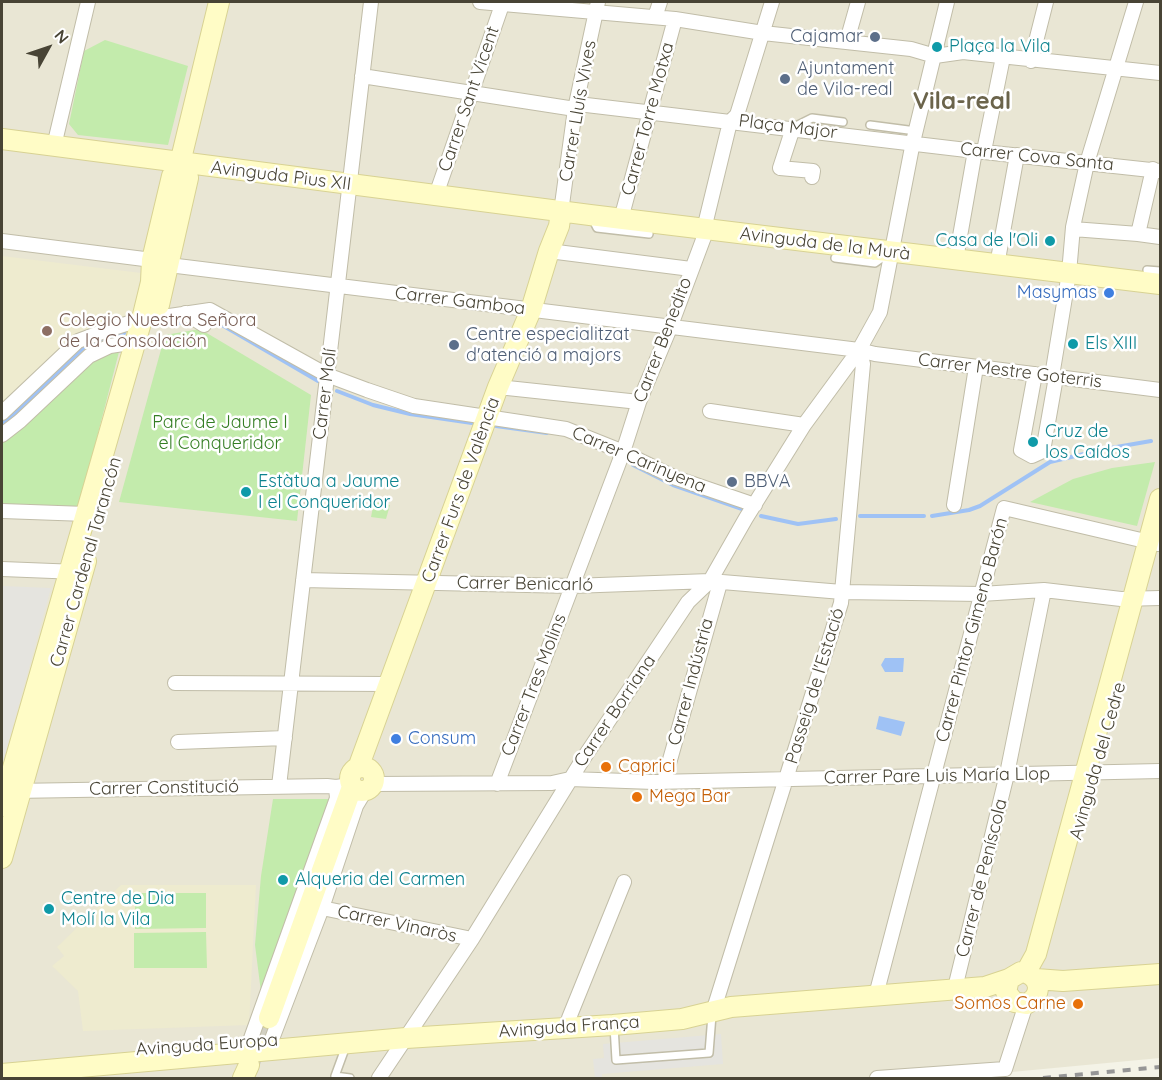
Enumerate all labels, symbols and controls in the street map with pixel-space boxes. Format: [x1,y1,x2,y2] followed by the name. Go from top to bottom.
[18,18,78,78] north arrow
[434,23,504,175] street label: Carrer Sant Vicent
[50,25,73,47] text: N
[790,26,863,48] place label: Cajamar
[868,30,882,44] marker: Cajamar
[949,36,1051,58] place label: Plaça la Vila
[555,39,601,183] street label: Carrer Lluís Vives
[617,40,679,198] street label: Carrer Torre Motxa
[930,40,944,54] marker: Plaça la Vila
[797,58,894,100] place label: Ajuntament de Vila-real
[778,72,792,86] marker: Ajuntament de Vila-real
[913,88,1011,116] district label: Vila-real
[737,110,839,144] street label: Plaça Major
[959,138,1115,176] street label: Carrer Cova Santa
[210,157,352,195] street label: Avinguda Pius XII
[738,223,912,265] street label: Avinguda de la Murà
[936,230,1038,252] place label: Casa de l'Oli
[1043,234,1057,248] marker: Casa de l'Oli
[629,274,697,406] street label: Carrer Benedito
[394,282,526,320] street label: Carrer Gamboa
[1017,282,1097,304] place label: Masymas
[1102,286,1116,300] marker: Masymas
[59,310,256,352] place label: Colegio Nuestra Señora de la Consolación
[40,324,54,338] marker: Colegio Nuestra Señora de la Consolación
[466,324,630,366] place label: Centre especialitzat d'atenció a majors
[1085,333,1137,355] place label: Els XIII
[1066,337,1080,351] marker: Els XIII
[447,338,461,352] marker: Centre especialitzat d'atenció a majors
[309,347,341,441] street label: Carrer Molí
[917,349,1103,393] street label: Carrer Mestre Goterris
[417,394,505,586] street label: Carrer Furs de València
[152,412,288,454] park label: Parc de Jaume I el Conqueridor
[1045,421,1130,464] place label: Cruz de los Caídos
[569,422,709,498] street label: Carrer Carinyena
[1026,435,1040,449] marker: Cruz de los Caídos
[46,455,126,669] street label: Carrer Cardenal Tarancón
[258,471,400,514] place label: Estàtua a Jaume I el Conqueridor
[744,471,790,493] place label: BBVA
[725,475,739,489] marker: BBVA
[239,485,253,499] marker: Estàtua a Jaume I el Conqueridor
[932,515,1012,745] street label: Carrer Pintor Gimeno Barón
[457,572,593,596] street label: Carrer Benicarló
[781,605,849,767] street label: Passeig de l'Estació
[497,611,571,759] street label: Carrer Tres Molins
[664,616,718,748] street label: Carrer Indústria
[570,651,660,771] street label: Carrer Borriana
[1065,680,1131,842] street label: Avinguda del Cedre
[408,728,476,750] place label: Consum
[389,732,403,746] marker: Consum
[618,756,676,778] place label: Caprici
[599,760,613,774] marker: Caprici
[824,763,1050,789] street label: Carrer Pare Luis María Llop
[89,776,239,800] street label: Carrer Constitució
[649,786,730,808] place label: Mega Bar
[630,790,644,804] marker: Mega Bar
[952,796,1012,960] street label: Carrer de Peníscola
[295,869,465,891] place label: Alqueria del Carmen
[276,873,290,887] marker: Alqueria del Carmen
[61,888,175,930] place label: Centre de Dia Molí la Vila
[335,901,459,947] street label: Carrer Vinaròs
[42,902,56,916] marker: Centre de Dia Molí la Vila
[954,993,1066,1015] place label: Somos Carne
[1071,997,1085,1011] marker: Somos Carne
[498,1011,640,1043] street label: Avinguda França
[135,1029,279,1061] street label: Avinguda Europa

